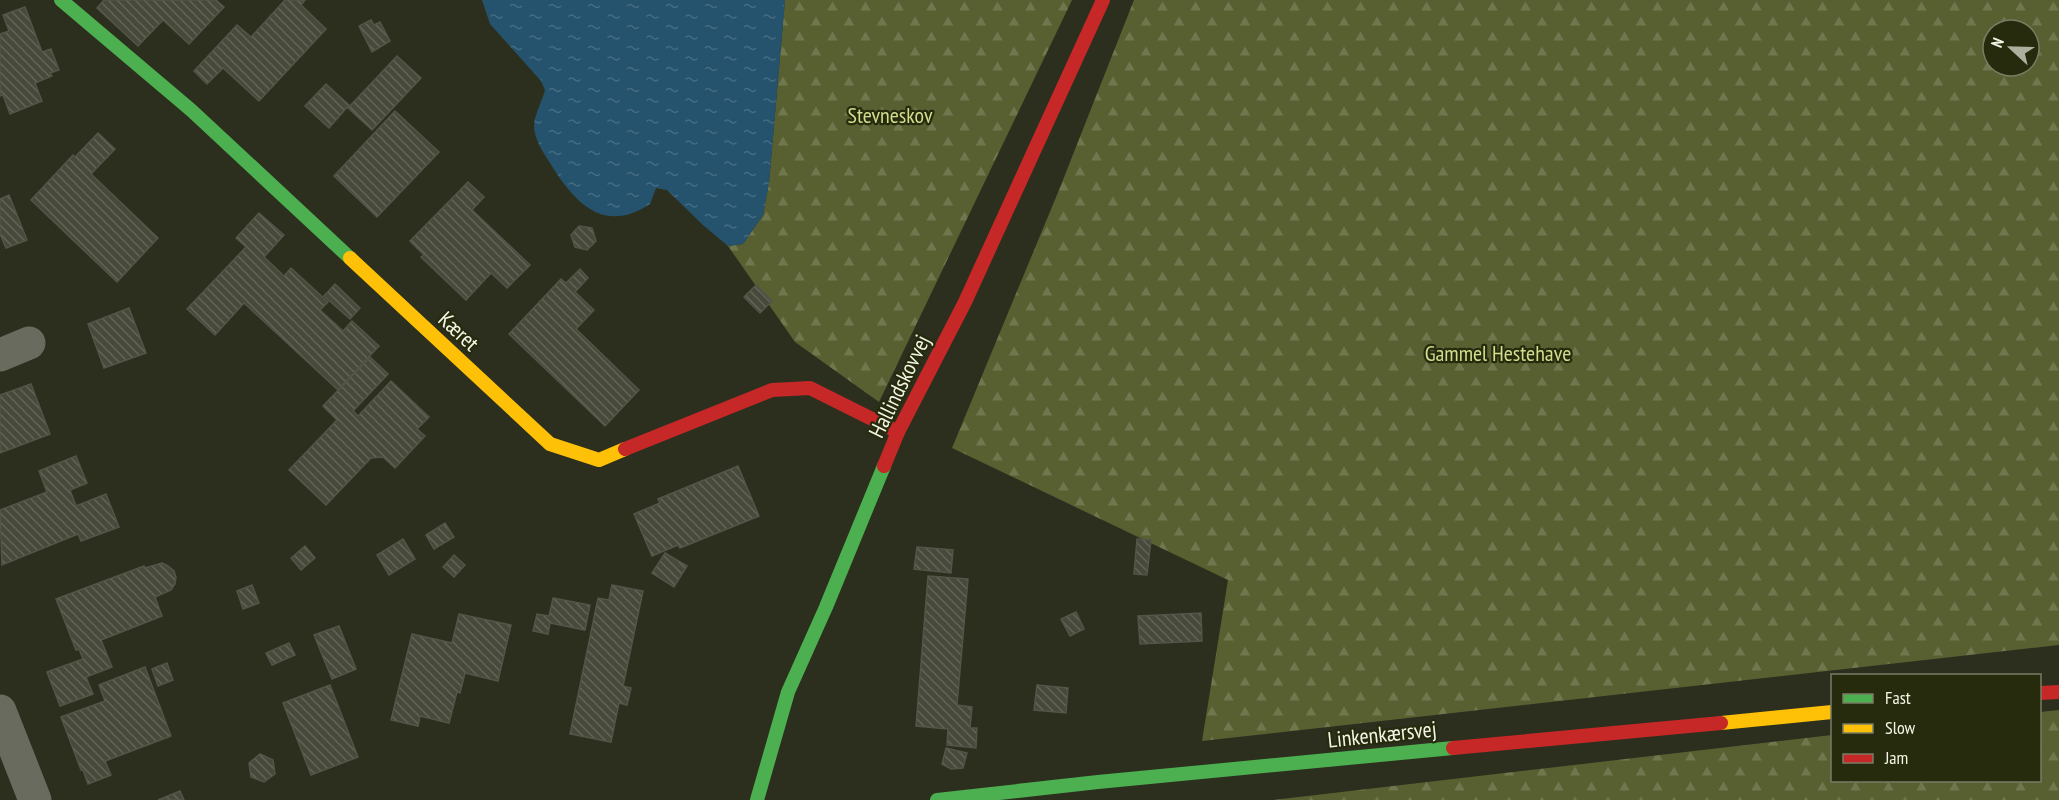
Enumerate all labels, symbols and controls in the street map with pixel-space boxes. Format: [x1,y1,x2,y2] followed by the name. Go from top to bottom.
[1981,18,2041,78] north arrow
[1986,35,2008,50] text: N
[848,101,933,129] park label: Stevneskov
[433,305,485,357] street label: Kæret
[862,330,936,442] street label: Hallindskovvej
[1425,339,1571,367] park label: Gammel Hestehave
[1831,674,2041,782] legend
[1885,686,1911,709] text: Fast
[1326,714,1438,754] street label: Linkenkærsvej
[1885,716,1916,739] text: Slow
[1884,746,1908,769] text: Jam

